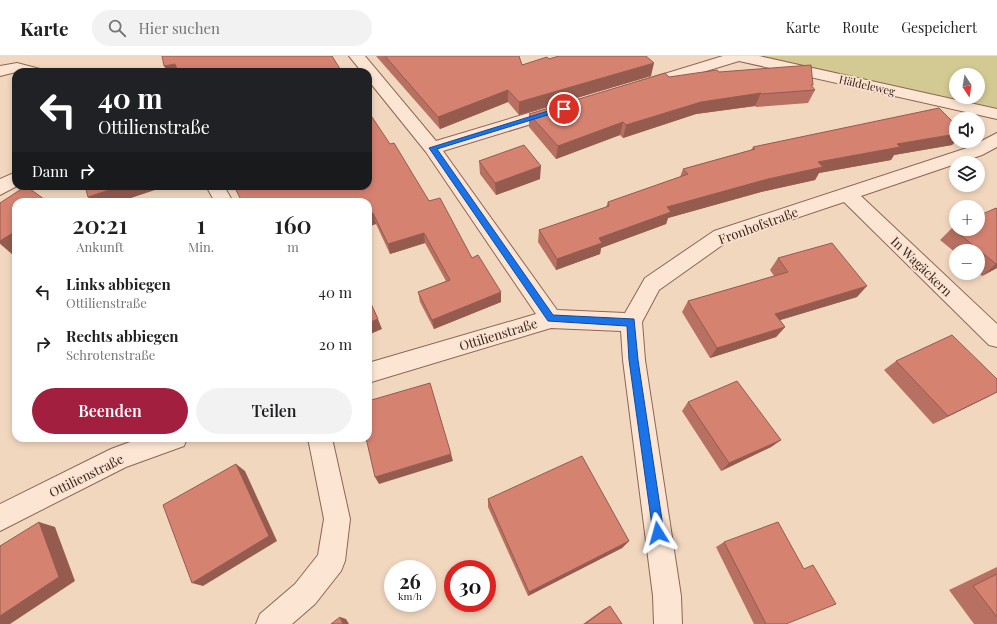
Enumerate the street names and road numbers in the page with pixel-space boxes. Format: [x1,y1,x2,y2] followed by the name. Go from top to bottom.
[838,71,897,99] street label: Häldeleweg
[716,203,801,247] street label: Fronhofstraße
[888,232,956,300] street label: In Wagäckern
[457,314,540,354] street label: Ottilienstraße
[46,449,126,500] street label: Ottilienstraße

